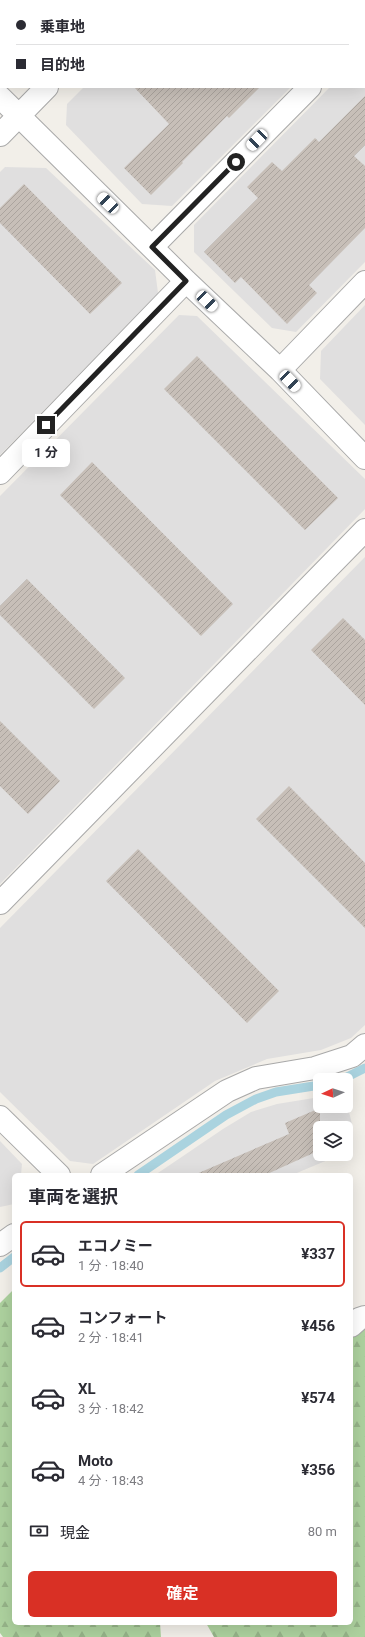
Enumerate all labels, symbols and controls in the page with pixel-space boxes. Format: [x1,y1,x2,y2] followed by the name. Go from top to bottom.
[40,18,85,36] text: 乗車地
[40,56,85,74] text: 目的地
[244,127,270,153] car
[227,153,245,171] route start
[95,190,121,216] car
[194,288,220,314] car
[277,368,303,394] car
[37,416,55,434] route end
[22,439,70,467] callout: 1 分
[34,445,58,460] text: 1 分
[313,1073,353,1113] north arrow
[313,1073,353,1161] map controls
[313,1121,353,1161] button: layers
[28,1186,118,1207] text: 車両を選択
[30,1236,66,1272] icon: car
[78,1237,153,1255] text: エコノミー
[301,1245,335,1263] text: ¥337
[78,1258,144,1273] text: 1 分 · 18:40
[30,1308,66,1344] icon: car
[78,1309,168,1327] text: コンフォート
[301,1317,335,1335] text: ¥456
[78,1330,144,1345] text: 2 分 · 18:41
[30,1380,66,1416] icon: car
[78,1380,96,1398] text: XL
[301,1389,335,1407] text: ¥574
[78,1401,144,1416] text: 3 分 · 18:42
[30,1452,66,1488] icon: car
[78,1452,113,1470] text: Moto
[301,1461,335,1479] text: ¥356
[78,1473,144,1488] text: 4 分 · 18:43
[28,1520,50,1542] icon: cash
[60,1524,90,1542] text: 現金
[308,1524,337,1539] text: 80 m
[28,1571,337,1617] button: 確定

